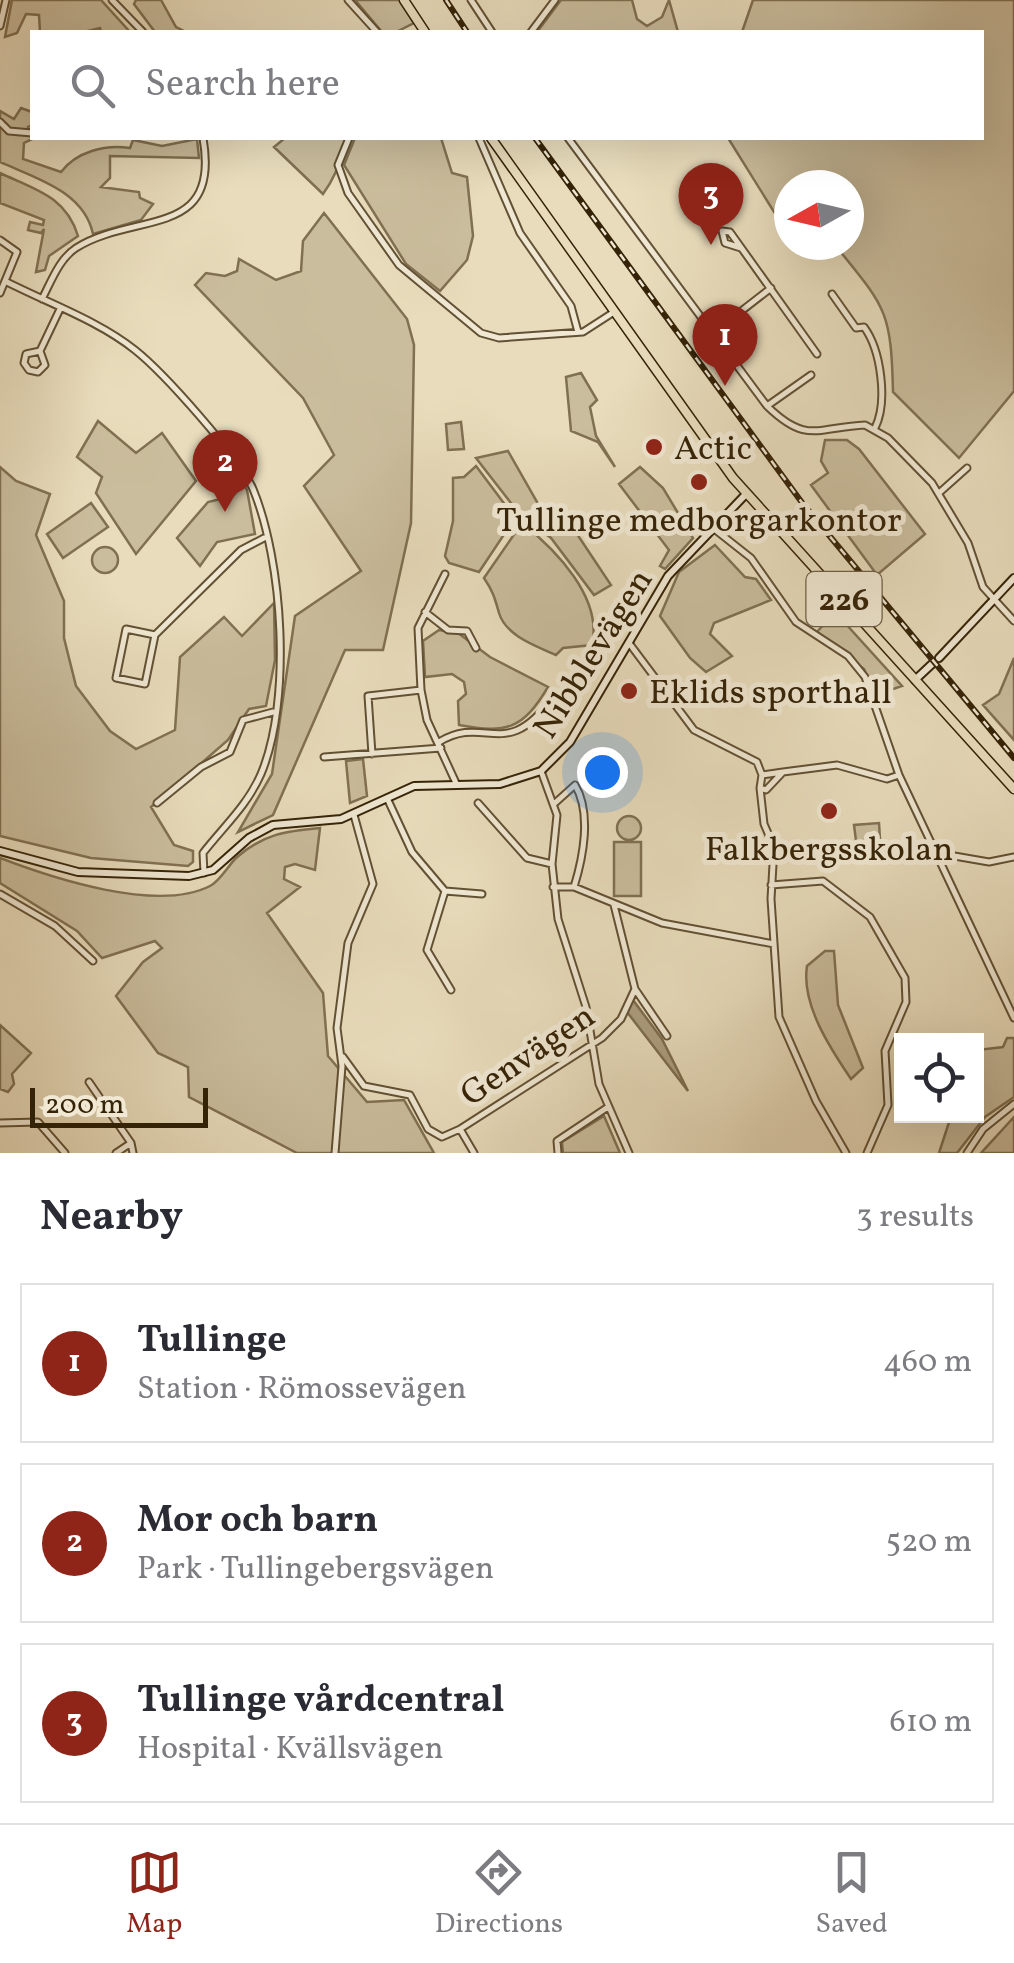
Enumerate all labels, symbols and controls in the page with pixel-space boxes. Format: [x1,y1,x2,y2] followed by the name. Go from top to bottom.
[30,30,984,140] search box
[65,58,120,113] icon: search
[145,59,340,112] text: Search here
[678,162,744,245] pin: 3
[774,170,864,260] north arrow
[692,304,758,386] pin: 1
[674,426,752,474] place label: Actic
[192,430,258,512] pin: 2
[643,436,665,458] marker: Actic
[688,471,710,493] marker: Tullinge medborgarkontor
[496,498,902,546] place label: Tullinge medborgarkontor
[523,560,666,749] street label: Nibblevägen
[806,572,882,626] road number: 226
[649,670,892,718] place label: Eklids sporthall
[618,680,640,702] marker: Eklids sporthall
[577,747,628,798] your location
[818,800,840,822] marker: Falkbergsskolan
[705,827,953,875] place label: Falkbergsskolan
[452,994,606,1119] street label: Genvägen
[894,1033,984,1123] map controls
[894,1033,984,1123] button: locate
[30,1083,208,1128] scale bar
[45,1086,124,1125] text: 200 m
[40,1189,183,1248] text: Nearby
[856,1196,974,1240] text: 3 results
[137,1315,287,1368] text: Tullinge
[68,1341,81,1385] text: 1
[883,1341,972,1385] text: 460 m
[137,1368,467,1412] text: Station · Römossevägen
[137,1495,378,1548] text: Mor och barn
[66,1521,83,1565] text: 2
[886,1521,972,1565] text: 520 m
[137,1548,494,1592] text: Park · Tullingebergsvägen
[137,1675,504,1728] text: Tullinge vårdcentral
[66,1701,83,1745] text: 3
[889,1701,972,1745] text: 610 m
[137,1728,444,1772] text: Hospital · Kvällsvägen
[126,1845,182,1944] tab: Map
[435,1845,563,1944] tab: Directions
[816,1845,888,1944] tab: Saved

